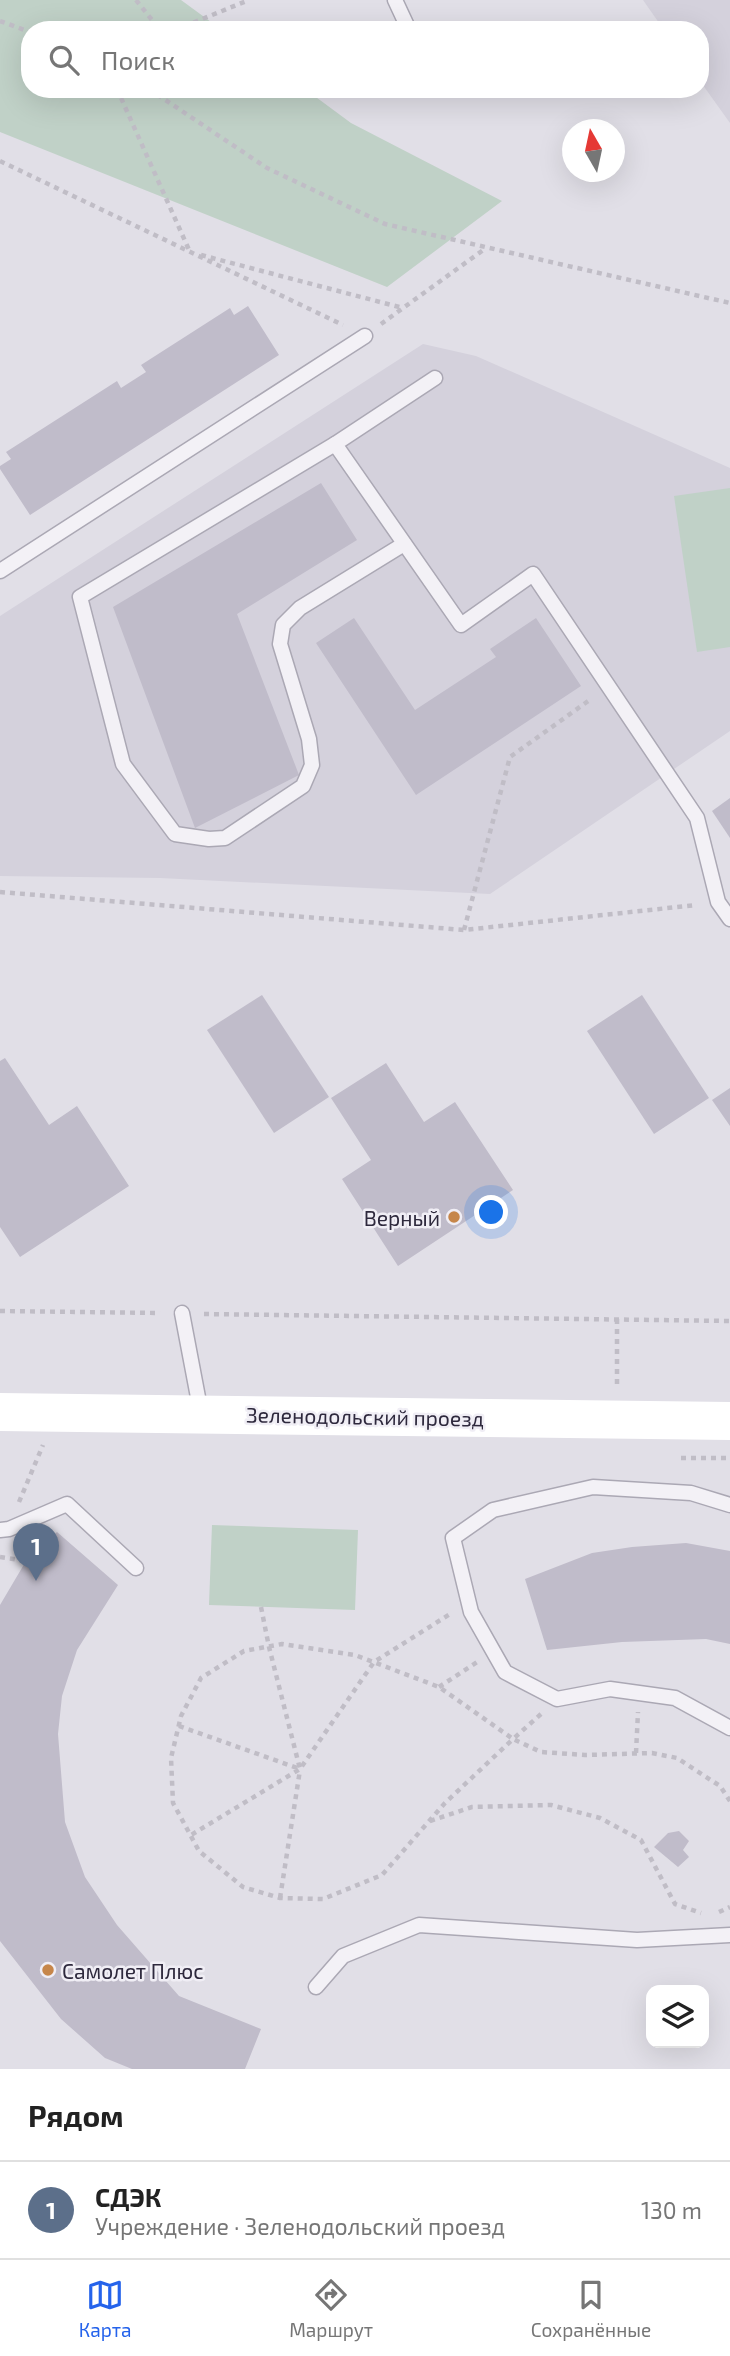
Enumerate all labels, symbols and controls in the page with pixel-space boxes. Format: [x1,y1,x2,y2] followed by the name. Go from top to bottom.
[21,21,709,98] search box
[45,41,83,79] icon: search
[101,44,175,75] text: Поиск
[562,119,625,182] north arrow
[474,1195,508,1229] your location
[364,1205,440,1230] place label: Верный
[446,1209,462,1225] marker: Верный
[246,1401,484,1431] street label: Зеленодольский проезд
[13,1523,59,1581] pin: 1
[62,1958,204,1983] place label: Самолет Плюс
[40,1962,56,1978] marker: Самолет Плюс
[646,1985,709,2048] map controls
[646,1985,709,2048] button: layers
[28,2097,124,2133] text: Рядом
[95,2181,162,2212] text: СДЭК
[46,2196,56,2224] text: 1
[641,2196,702,2224] text: 130 m
[95,2212,505,2240] text: Учреждение · Зеленодольский проезд
[79,2276,132,2341] tab: Карта
[289,2276,373,2341] tab: Маршрут
[531,2276,651,2341] tab: Сохранённые

